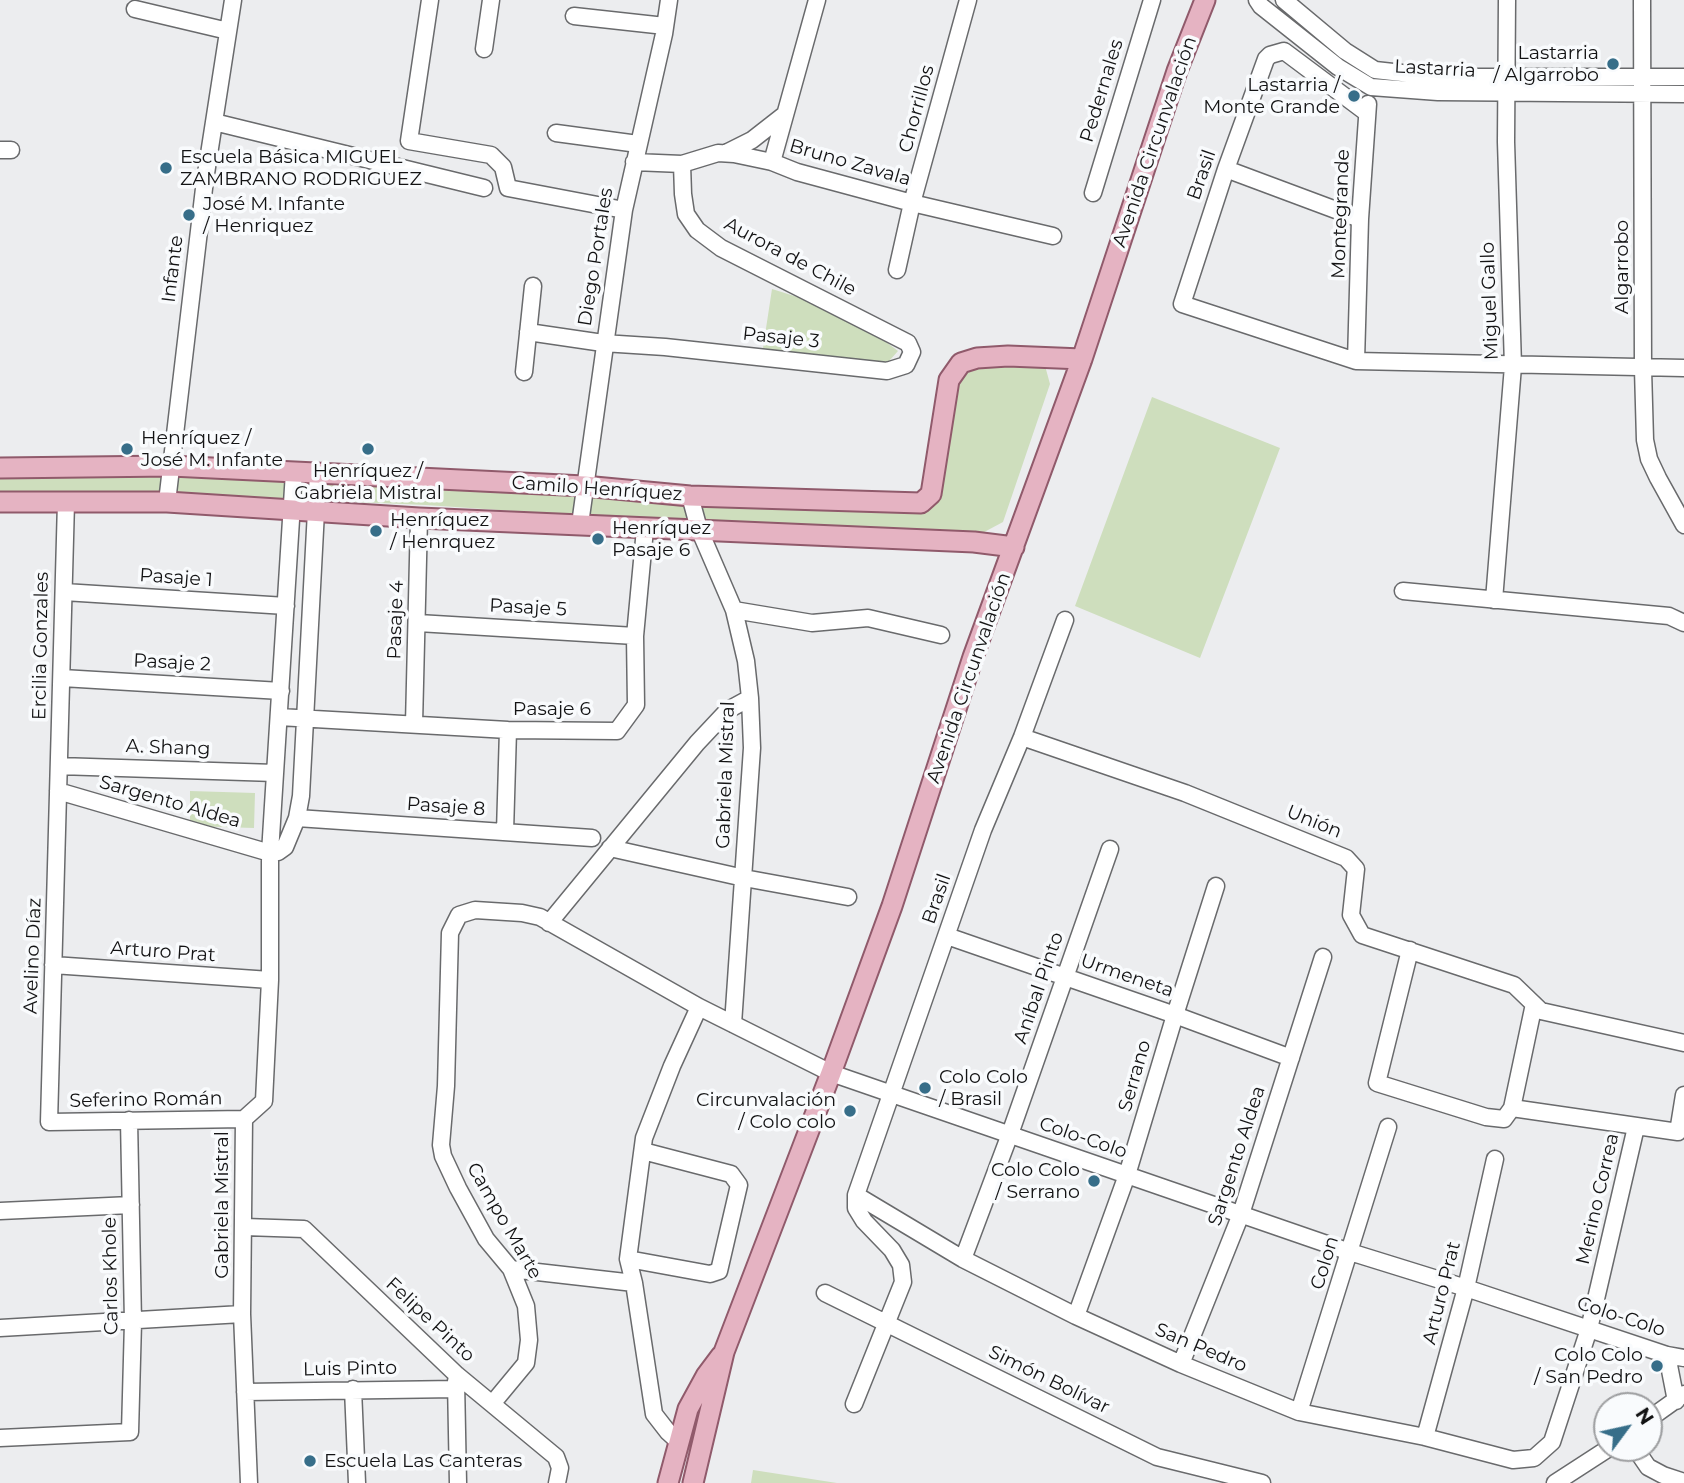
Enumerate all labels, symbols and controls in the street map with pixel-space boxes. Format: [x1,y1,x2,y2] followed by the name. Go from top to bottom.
[1108,34,1202,250] street label: Avenida Circunvalación
[1076,37,1128,145] street label: Pedernales
[1493,42,1599,86] place label: Lastarria / Algarrobo
[1394,55,1476,83] street label: Lastarria
[1605,56,1621,72] marker: Lastarria / Algarrobo
[894,63,940,155] street label: Chorrillos
[1203,74,1340,118] place label: Lastarria / Monte Grande
[1346,88,1362,104] marker: Lastarria / Monte Grande
[787,135,913,191] street label: Bruno Zavala
[180,146,422,190] place label: Escuela Básica MIGUEL ZAMBRANO RODRIGUEZ
[1183,147,1221,203] street label: Brasil
[1327,149,1355,279] street label: Montegrande
[158,160,174,176] marker: Escuela Básica MIGUEL ZAMBRANO RODRIGUEZ
[574,186,618,328] street label: Diego Portales
[203,193,345,237] place label: José M. Infante / Henriquez
[181,207,197,223] marker: José M. Infante / Henriquez
[720,213,860,301] street label: Aurora de Chile
[1611,220,1633,314] street label: Algarrobo
[158,234,188,304] street label: Infante
[1477,241,1503,361] street label: Miguel Gallo
[741,323,821,353] street label: Pasaje 3
[141,427,283,471] place label: Henríquez / José M. Infante
[119,441,135,457] marker: Henríquez / José M. Infante
[360,441,376,457] marker: Henríquez / Gabriela Mistral
[294,460,442,504] place label: Henríquez / Gabriela Mistral
[511,472,683,506] street label: Camilo Henríquez
[390,509,495,553] place label: Henríquez / Henrquez
[612,517,711,561] place label: Henríquez Pasaje 6
[368,523,384,539] marker: Henríquez / Henrquez
[590,531,606,547] marker: Henríquez Pasaje 6
[139,564,213,592] street label: Pasaje 1
[922,570,1016,786] street label: Avenida Circunvalación
[28,572,54,720] street label: Ercilia Gonzales
[383,580,409,660] street label: Pasaje 4
[489,595,567,621] street label: Pasaje 5
[133,650,211,676] street label: Pasaje 2
[513,698,591,720] street label: Pasaje 6
[712,701,740,849] street label: Gabriela Mistral
[125,735,211,761] street label: A. Shang
[97,771,243,833] street label: Sargento Aldea
[406,793,486,821] street label: Pasaje 8
[1283,801,1345,843] street label: Unión
[918,871,956,927] street label: Brasil
[20,897,46,1015] street label: Avelino Díaz
[1009,929,1069,1047] street label: Aníbal Pinto
[110,937,216,967] street label: Arturo Prat
[1077,949,1177,1003] street label: Urmeneta
[1114,1038,1156,1114] street label: Serrano
[939,1066,1028,1110] place label: Colo Colo / Brasil
[917,1080,933,1096] marker: Colo Colo / Brasil
[1204,1083,1270,1229] street label: Sargento Aldea
[69,1087,223,1113] street label: Seferino Román
[696,1089,836,1133] place label: Circunvalación / Colo colo
[842,1103,858,1119] marker: Circunvalación / Colo colo
[1036,1112,1130,1164] street label: Colo-Colo
[211,1131,233,1279] street label: Gabriela Mistral
[1572,1131,1624,1267] street label: Merino Correa
[461,1159,547,1283] street label: Campo Marte
[991,1159,1080,1203] place label: Colo Colo / Serrano
[1086,1173,1102,1189] marker: Colo Colo / Serrano
[99,1217,123,1335] street label: Carlos Khole
[1306,1233,1344,1293] street label: Colon
[1418,1239,1466,1347] street label: Arturo Prat
[381,1273,479,1367] street label: Felipe Pinto
[1574,1292,1668,1342] street label: Colo-Colo
[1152,1318,1250,1378] street label: San Pedro
[985,1341,1113,1419] street label: Simón Bolívar
[1534,1344,1643,1388] place label: Colo Colo / San Pedro
[303,1357,397,1381] street label: Luis Pinto
[1649,1358,1665,1374] marker: Colo Colo / San Pedro
[1593,1392,1663,1462] north arrow
[1631,1404,1658,1429] text: N
[324,1450,522,1472] place label: Escuela Las Canteras
[302,1453,318,1469] marker: Escuela Las Canteras

